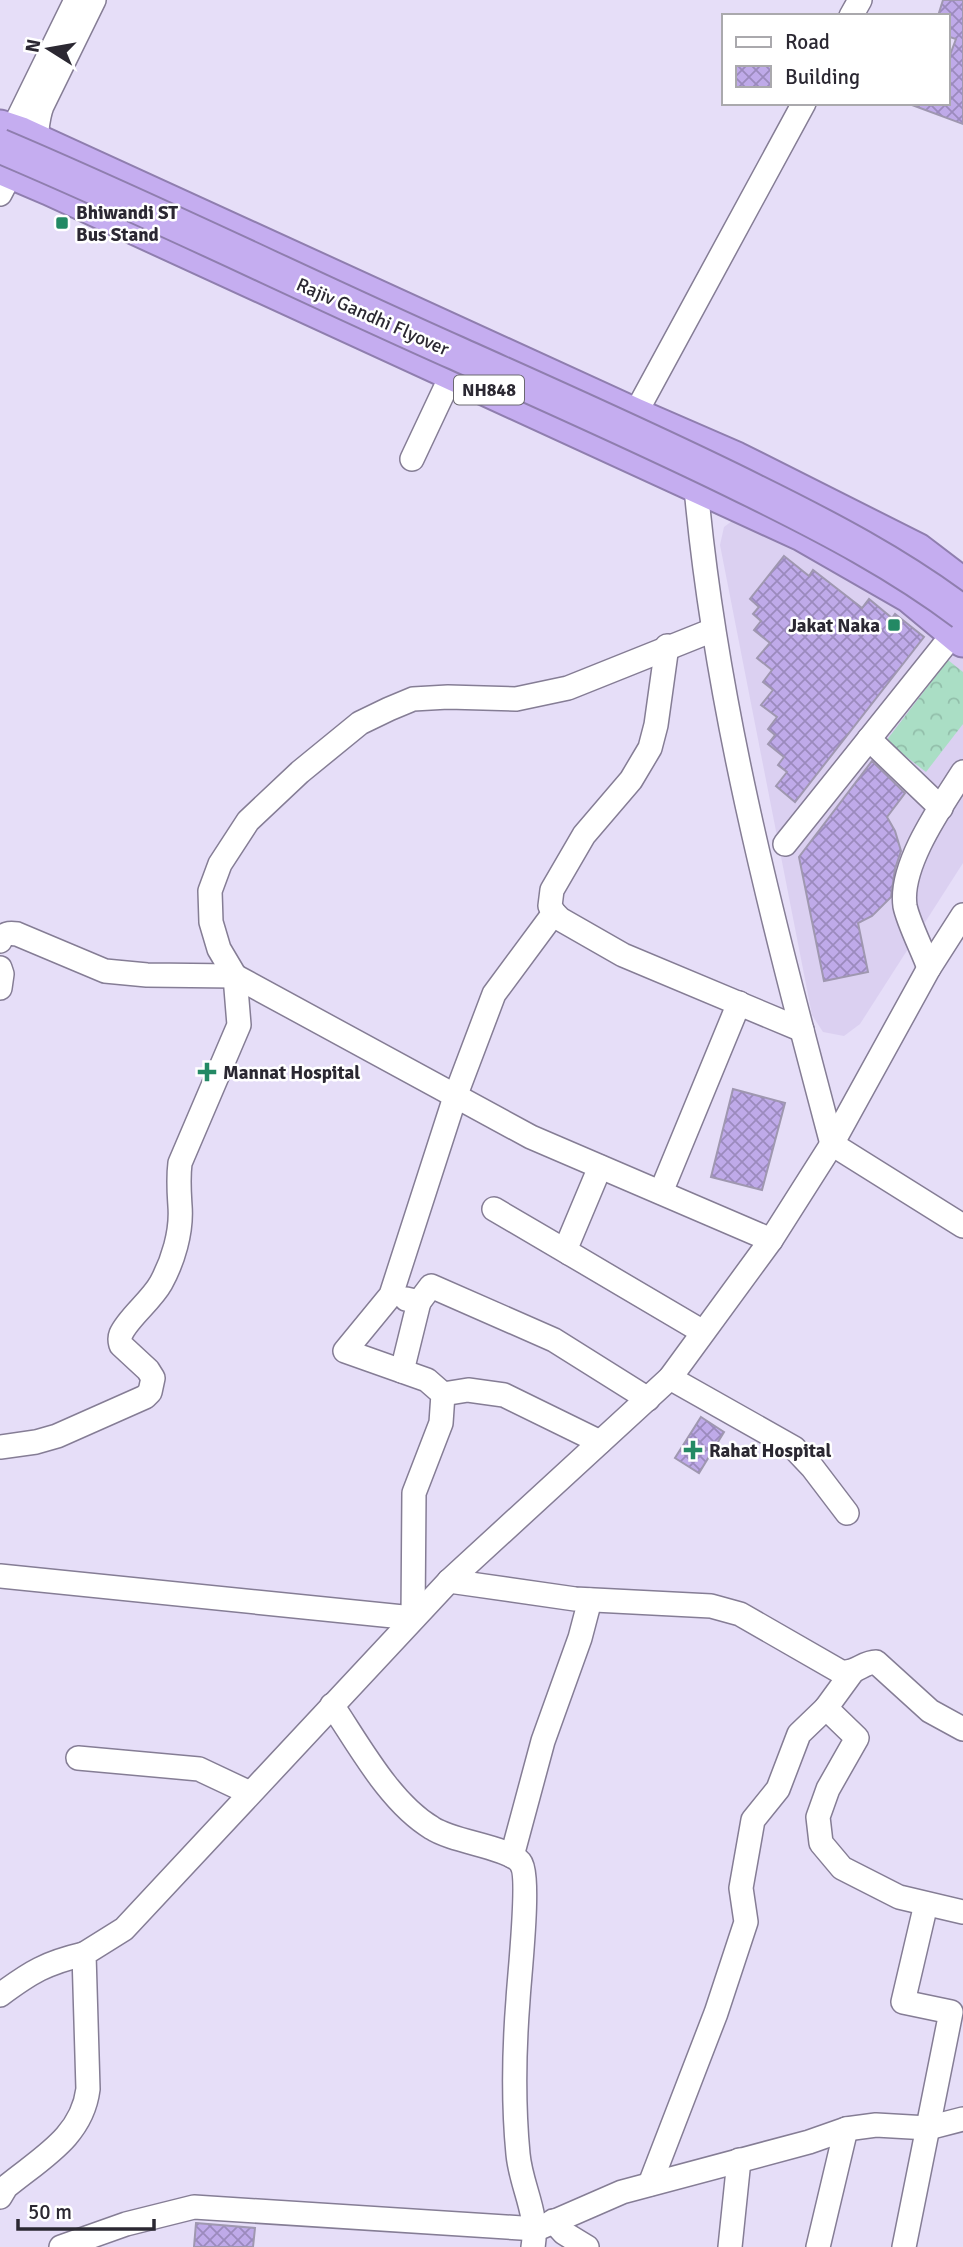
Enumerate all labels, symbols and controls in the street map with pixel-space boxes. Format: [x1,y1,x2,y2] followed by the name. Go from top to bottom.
[14,14,84,84] north arrow
[722,14,949,105] legend
[785,29,830,55] text: Road
[20,37,46,55] text: N
[785,64,860,90] text: Building
[76,201,178,247] place label: Bhiwandi ST Bus Stand
[54,215,70,231] marker: Bhiwandi ST Bus Stand
[293,273,453,361] street label: Rajiv Gandhi Flyover
[454,376,524,404] road number: NH848
[788,614,880,638] place label: Jakat Naka
[886,617,902,633] marker: Jakat Naka
[223,1061,360,1085] place label: Mannat Hospital
[197,1062,217,1082] marker: Mannat Hospital
[709,1439,832,1463] place label: Rahat Hospital
[683,1440,703,1460] marker: Rahat Hospital
[18,2188,154,2232] scale bar
[28,2199,72,2225] text: 50 m

